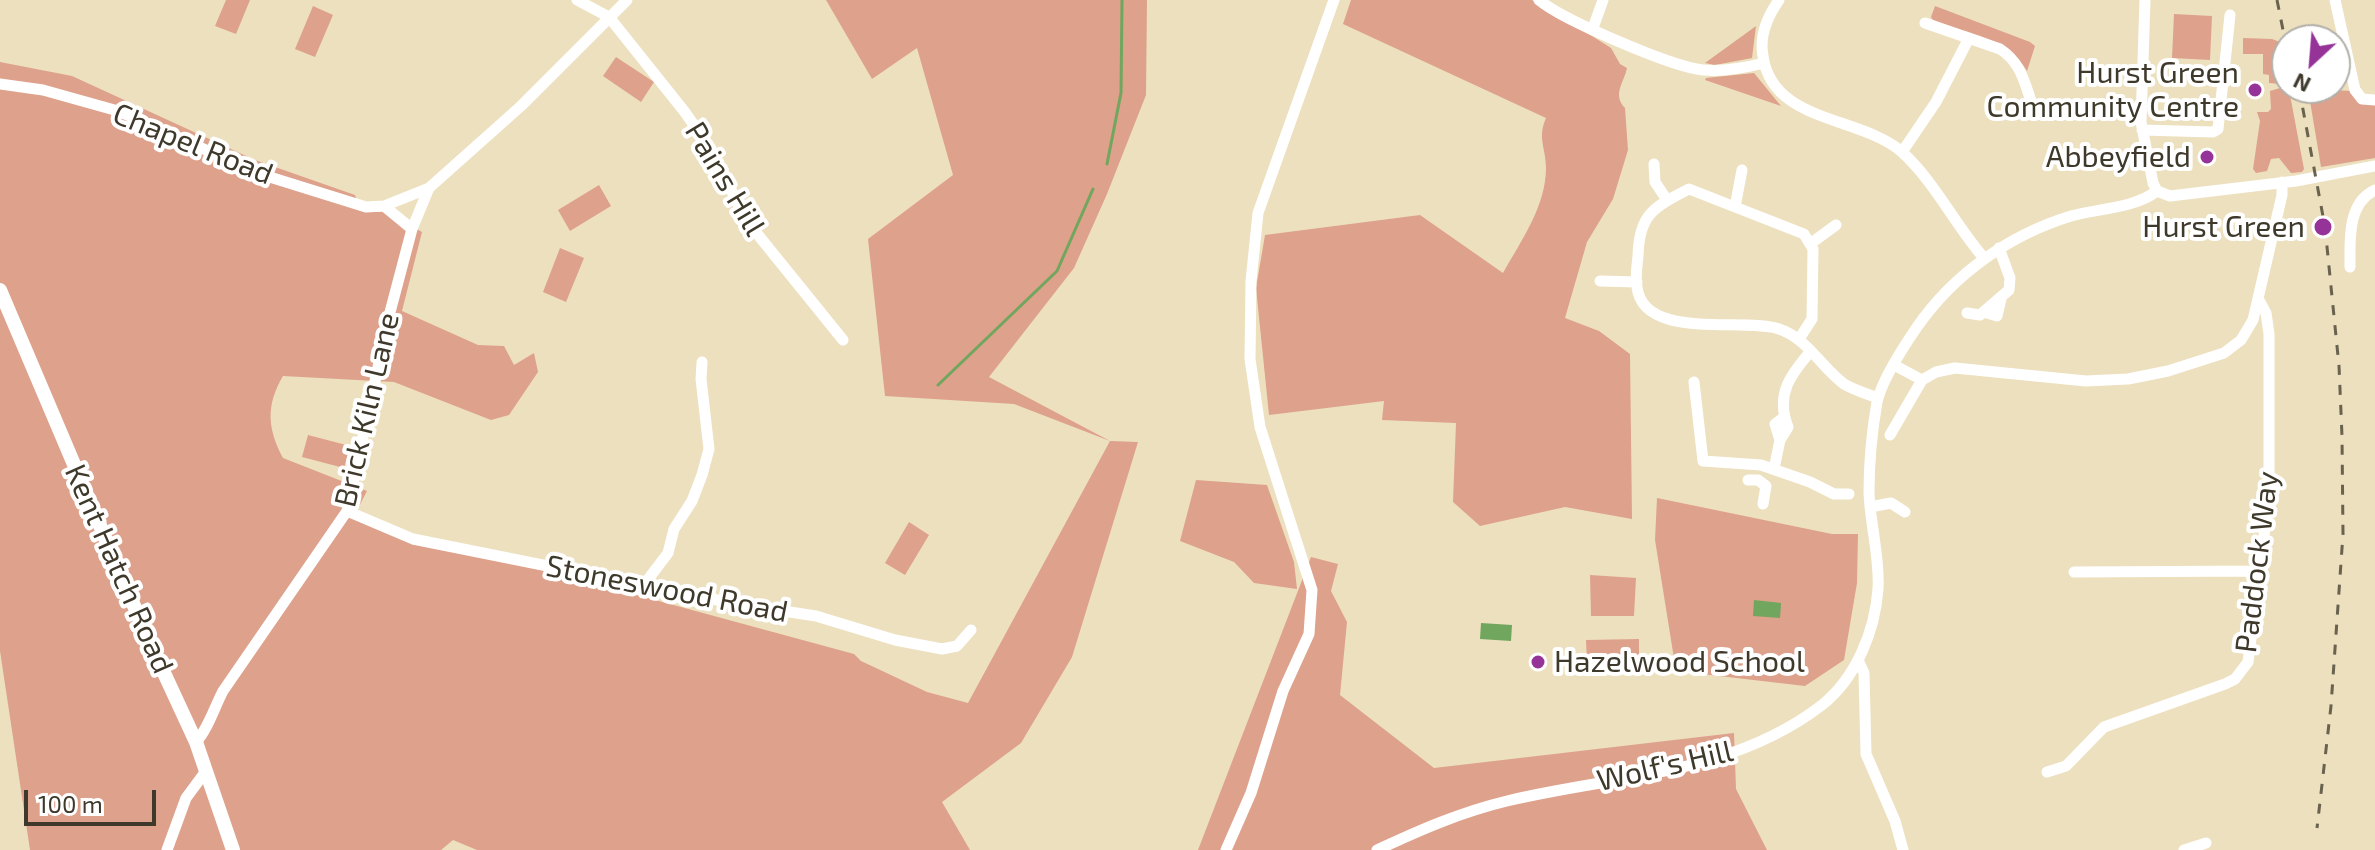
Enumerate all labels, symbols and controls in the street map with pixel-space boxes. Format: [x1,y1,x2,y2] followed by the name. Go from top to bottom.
[2271,24,2351,104] north arrow
[1987,55,2239,126] place label: Hurst Green Community Centre
[2289,69,2314,99] text: N
[2246,81,2264,99] marker: Hurst Green Community Centre
[108,96,278,192] street label: Chapel Road
[677,116,773,242] street label: Pains Hill
[2046,139,2191,175] place label: Abbeyfield
[2198,148,2216,166] marker: Abbeyfield
[2142,209,2305,245] place label: Hurst Green
[2312,216,2334,238] marker: Hurst Green
[327,309,407,511] street label: Brick Kiln Lane
[57,459,181,679] street label: Kent Hatch Road
[2228,469,2286,655] street label: Paddock Way
[543,548,791,630] street label: Stoneswood Road
[1554,644,1805,680] place label: Hazelwood School
[1529,653,1547,671] marker: Hazelwood School
[1593,733,1737,799] street label: Wolf's Hill
[28,774,160,824] scale bar
[38,789,103,818] text: 100 m

